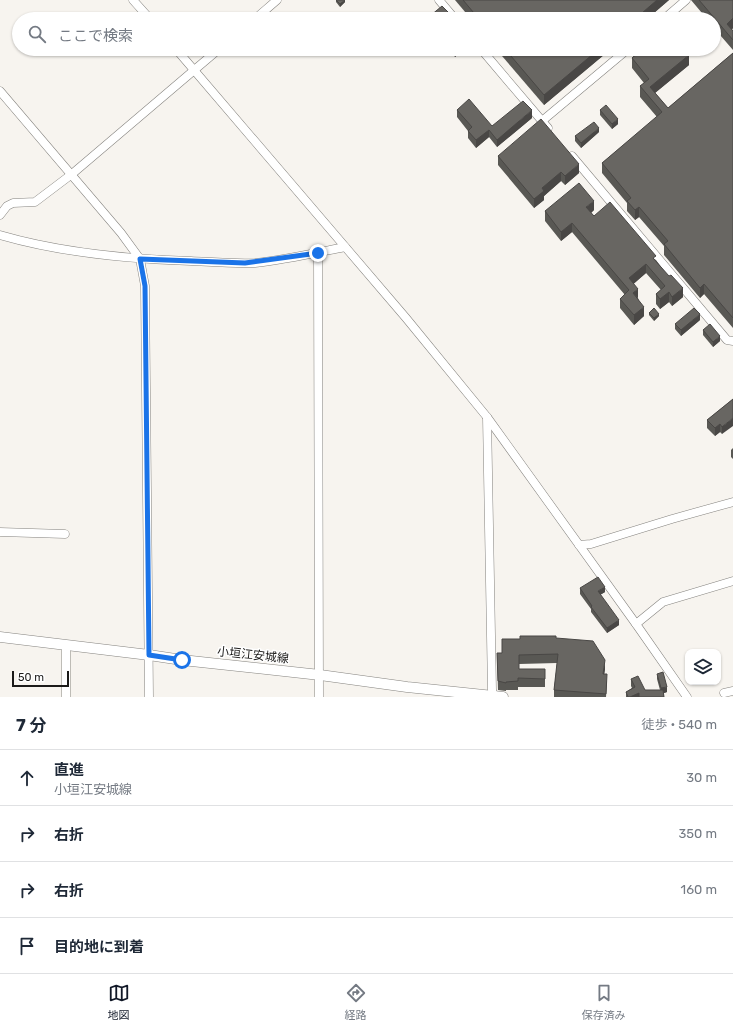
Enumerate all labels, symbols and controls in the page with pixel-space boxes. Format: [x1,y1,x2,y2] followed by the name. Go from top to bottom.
[12,12,721,56] search box
[26,23,48,45] icon: search
[58,27,133,45] text: ここで検索
[309,244,327,262] route end
[216,644,290,666] street label: 小垣江安城線
[685,649,721,685] map controls
[685,649,721,685] button: layers
[173,651,191,669] route start
[12,669,69,688] scale bar
[18,671,44,684] text: 50 m
[16,715,46,735] text: 7 分
[642,717,717,732] text: 徒歩 · 540 m
[54,761,84,779] text: 直進
[16,767,38,789] icon: ahead
[686,770,717,785] text: 30 m
[54,782,132,797] text: 小垣江安城線
[16,823,38,845] icon: right
[54,826,84,844] text: 右折
[678,826,717,841] text: 350 m
[16,879,38,901] icon: right
[54,882,84,900] text: 右折
[681,882,717,897] text: 160 m
[16,935,38,957] icon: arrive
[54,938,144,956] text: 目的地に到着
[108,982,130,1022] tab: 地図
[345,982,367,1022] tab: 経路
[582,982,626,1022] tab: 保存済み

